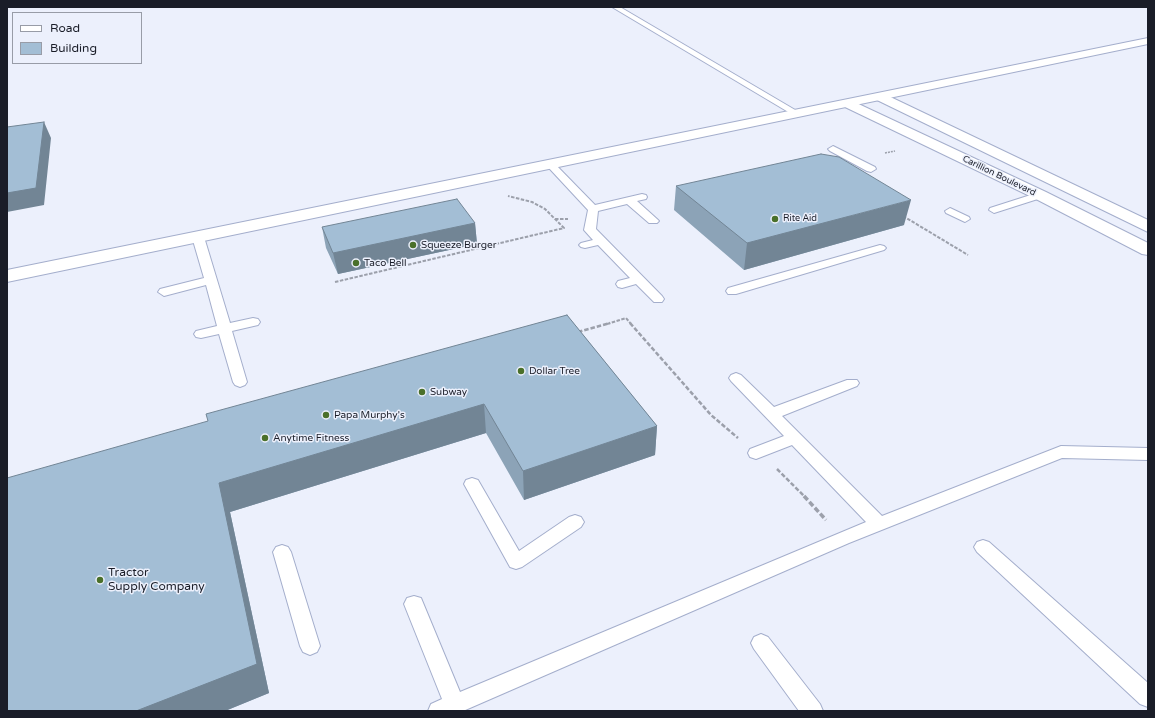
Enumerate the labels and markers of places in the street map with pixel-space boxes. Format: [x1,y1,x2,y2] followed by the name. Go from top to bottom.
[770,214,780,224] marker: Rite Aid
[783,214,817,224] place label: Rite Aid
[421,239,497,251] place label: Squeeze Burger
[408,240,418,250] marker: Squeeze Burger
[364,257,406,269] place label: Taco Bell
[351,258,361,268] marker: Taco Bell
[529,365,580,377] place label: Dollar Tree
[516,366,526,376] marker: Dollar Tree
[430,386,467,398] place label: Subway
[417,387,427,397] marker: Subway
[334,409,405,421] place label: Papa Murphy's
[321,410,331,420] marker: Papa Murphy's
[273,432,349,444] place label: Anytime Fitness
[260,433,270,443] marker: Anytime Fitness
[108,566,205,594] place label: Tractor Supply Company
[95,575,105,585] marker: Tractor Supply Company

